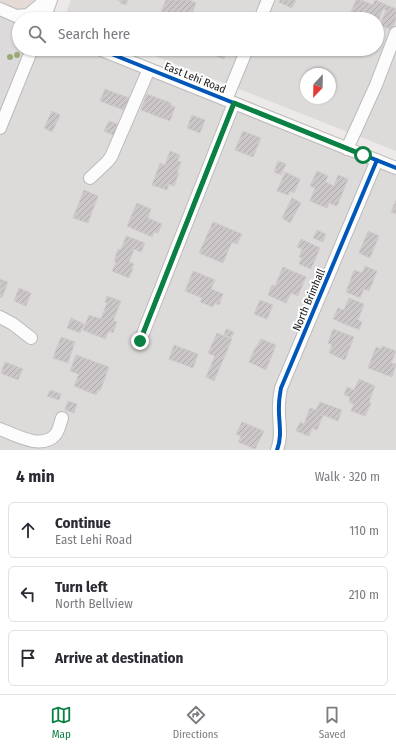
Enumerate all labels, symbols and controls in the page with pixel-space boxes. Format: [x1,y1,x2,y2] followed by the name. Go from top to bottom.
[12,12,384,56] search box
[26,23,48,45] icon: search
[58,25,130,43] text: Search here
[162,60,228,96] street label: East Lehi Road
[300,68,336,104] north arrow
[354,146,372,164] route start
[290,267,328,333] street label: North Brimhall
[131,332,149,350] route end
[16,466,55,487] text: 4 min
[315,469,380,484] text: Walk · 320 m
[55,514,111,532] text: Continue
[17,519,39,541] icon: ahead
[349,523,379,538] text: 110 m
[55,532,132,547] text: East Lehi Road
[55,578,108,596] text: Turn left
[17,583,39,605] icon: left
[349,587,379,602] text: 210 m
[55,596,133,611] text: North Bellview
[17,647,39,669] icon: arrive
[55,649,183,667] text: Arrive at destination
[50,704,72,741] tab: Map
[173,704,218,741] tab: Directions
[319,704,346,741] tab: Saved

